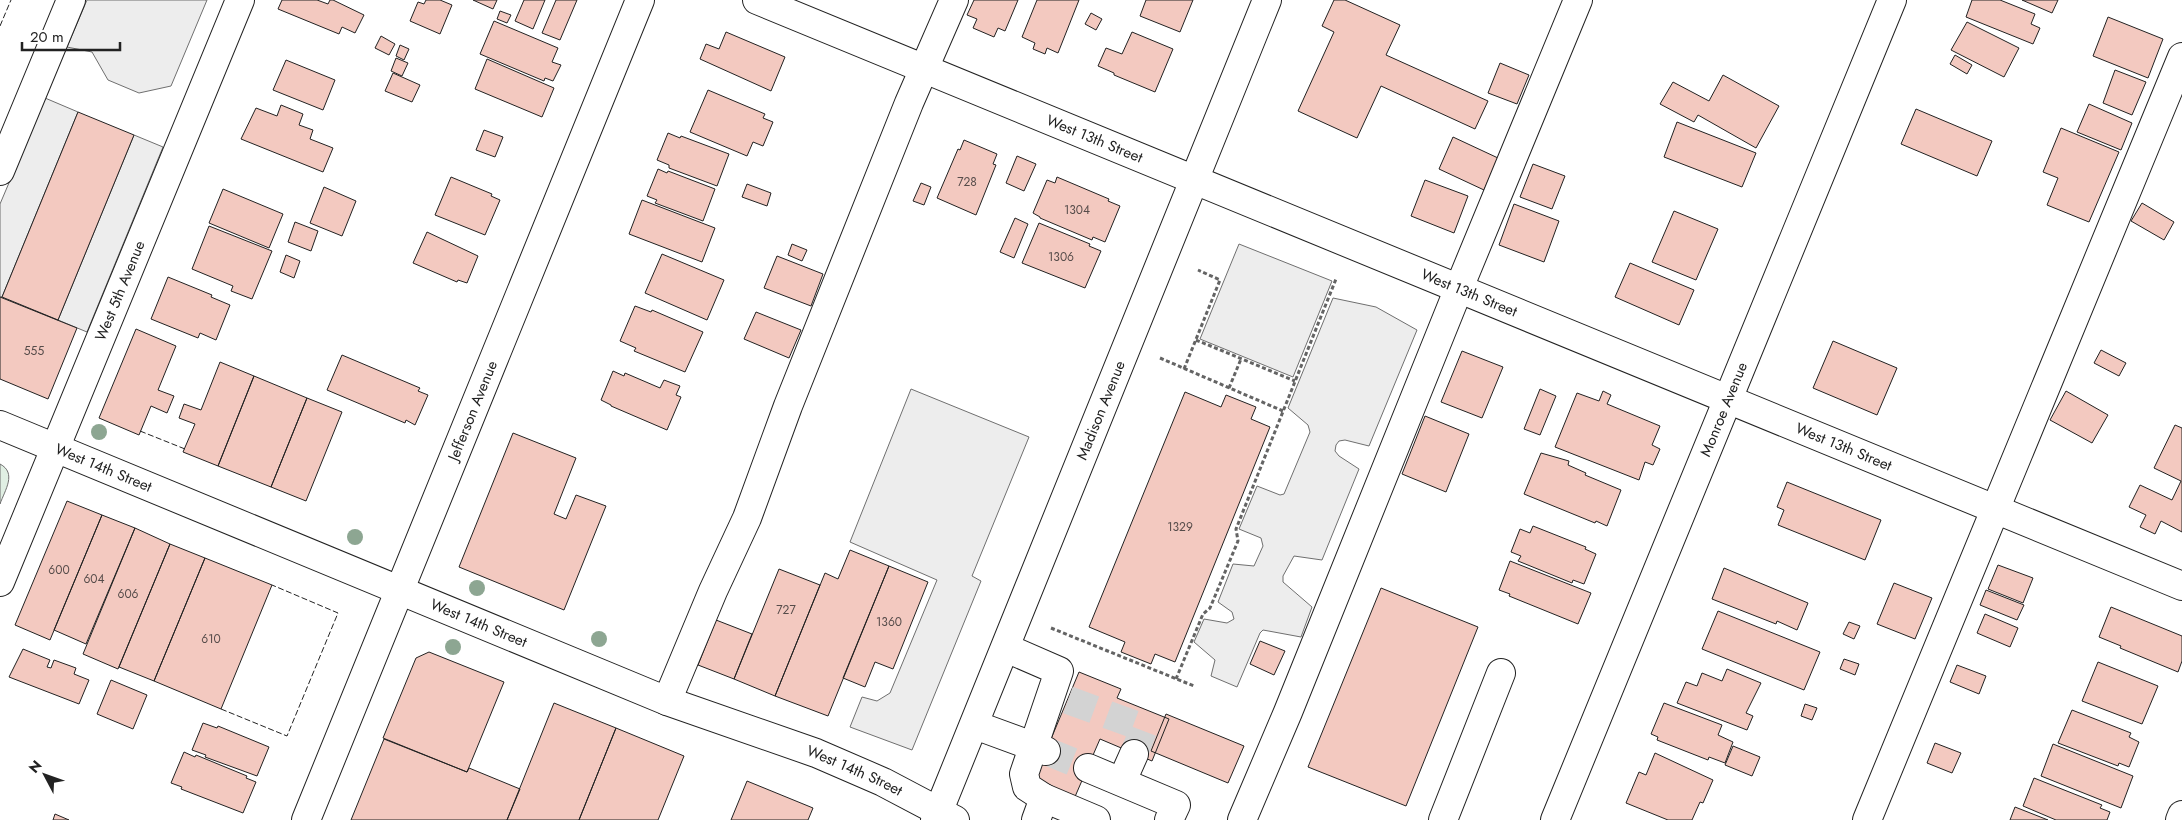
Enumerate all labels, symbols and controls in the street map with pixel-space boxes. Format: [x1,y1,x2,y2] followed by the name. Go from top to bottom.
[22,20,120,52] scale bar
[30,26,64,48] text: 20 m
[1043,109,1146,169] street label: West 13th Street
[957,173,977,191] house number: 728
[1064,201,1090,219] house number: 1304
[90,237,151,344] street label: West 5th Avenue
[1048,248,1074,266] house number: 1306
[1418,263,1521,323] street label: West 13th Street
[24,342,44,360] house number: 555
[442,357,503,466] street label: Jefferson Avenue
[1071,357,1131,463] street label: Madison Avenue
[1695,358,1753,460] street label: Monroe Avenue
[1792,417,1896,477] street label: West 13th Street
[52,438,156,498] street label: West 14th Street
[1167,518,1193,536] house number: 1329
[48,561,70,579] house number: 600
[83,570,105,588] house number: 604
[117,585,139,603] house number: 606
[427,593,531,653] street label: West 14th Street
[776,601,796,619] house number: 727
[876,613,902,631] house number: 1360
[201,630,221,648] house number: 610
[804,740,907,802] street label: West 14th Street
[20,750,70,800] north arrow
[24,756,46,777] text: N

